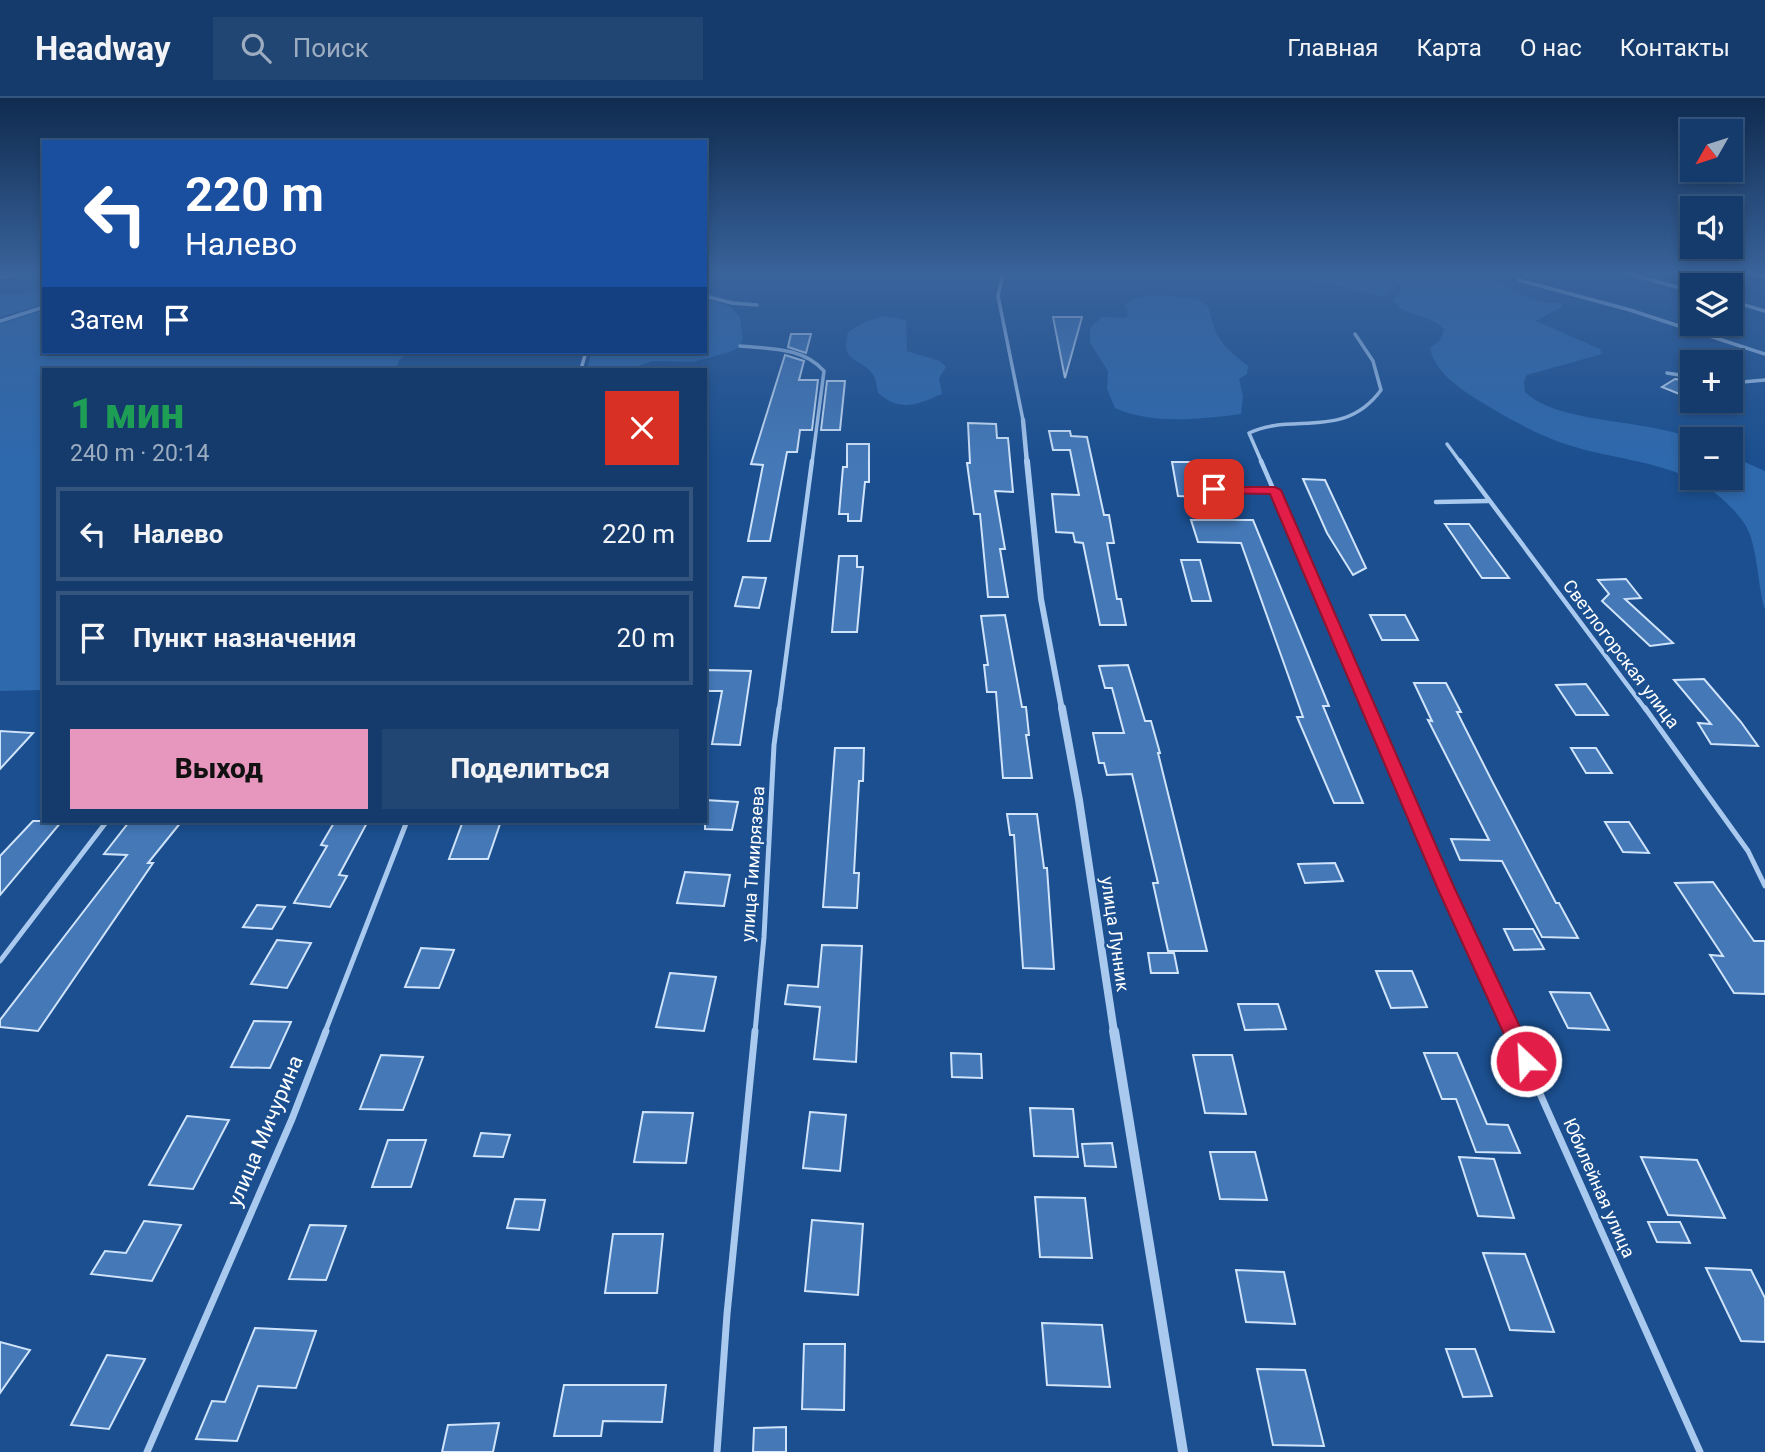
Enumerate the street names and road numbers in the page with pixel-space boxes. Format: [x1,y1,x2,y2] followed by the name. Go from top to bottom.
[1559,575,1684,732] street label: Светлогорская улица
[737,785,768,943] street label: улица Тимирязева
[1097,875,1134,993] street label: улица Лунник
[222,1052,308,1210] street label: улица Мичурина
[1559,1115,1640,1261] street label: Юбилейная улица

